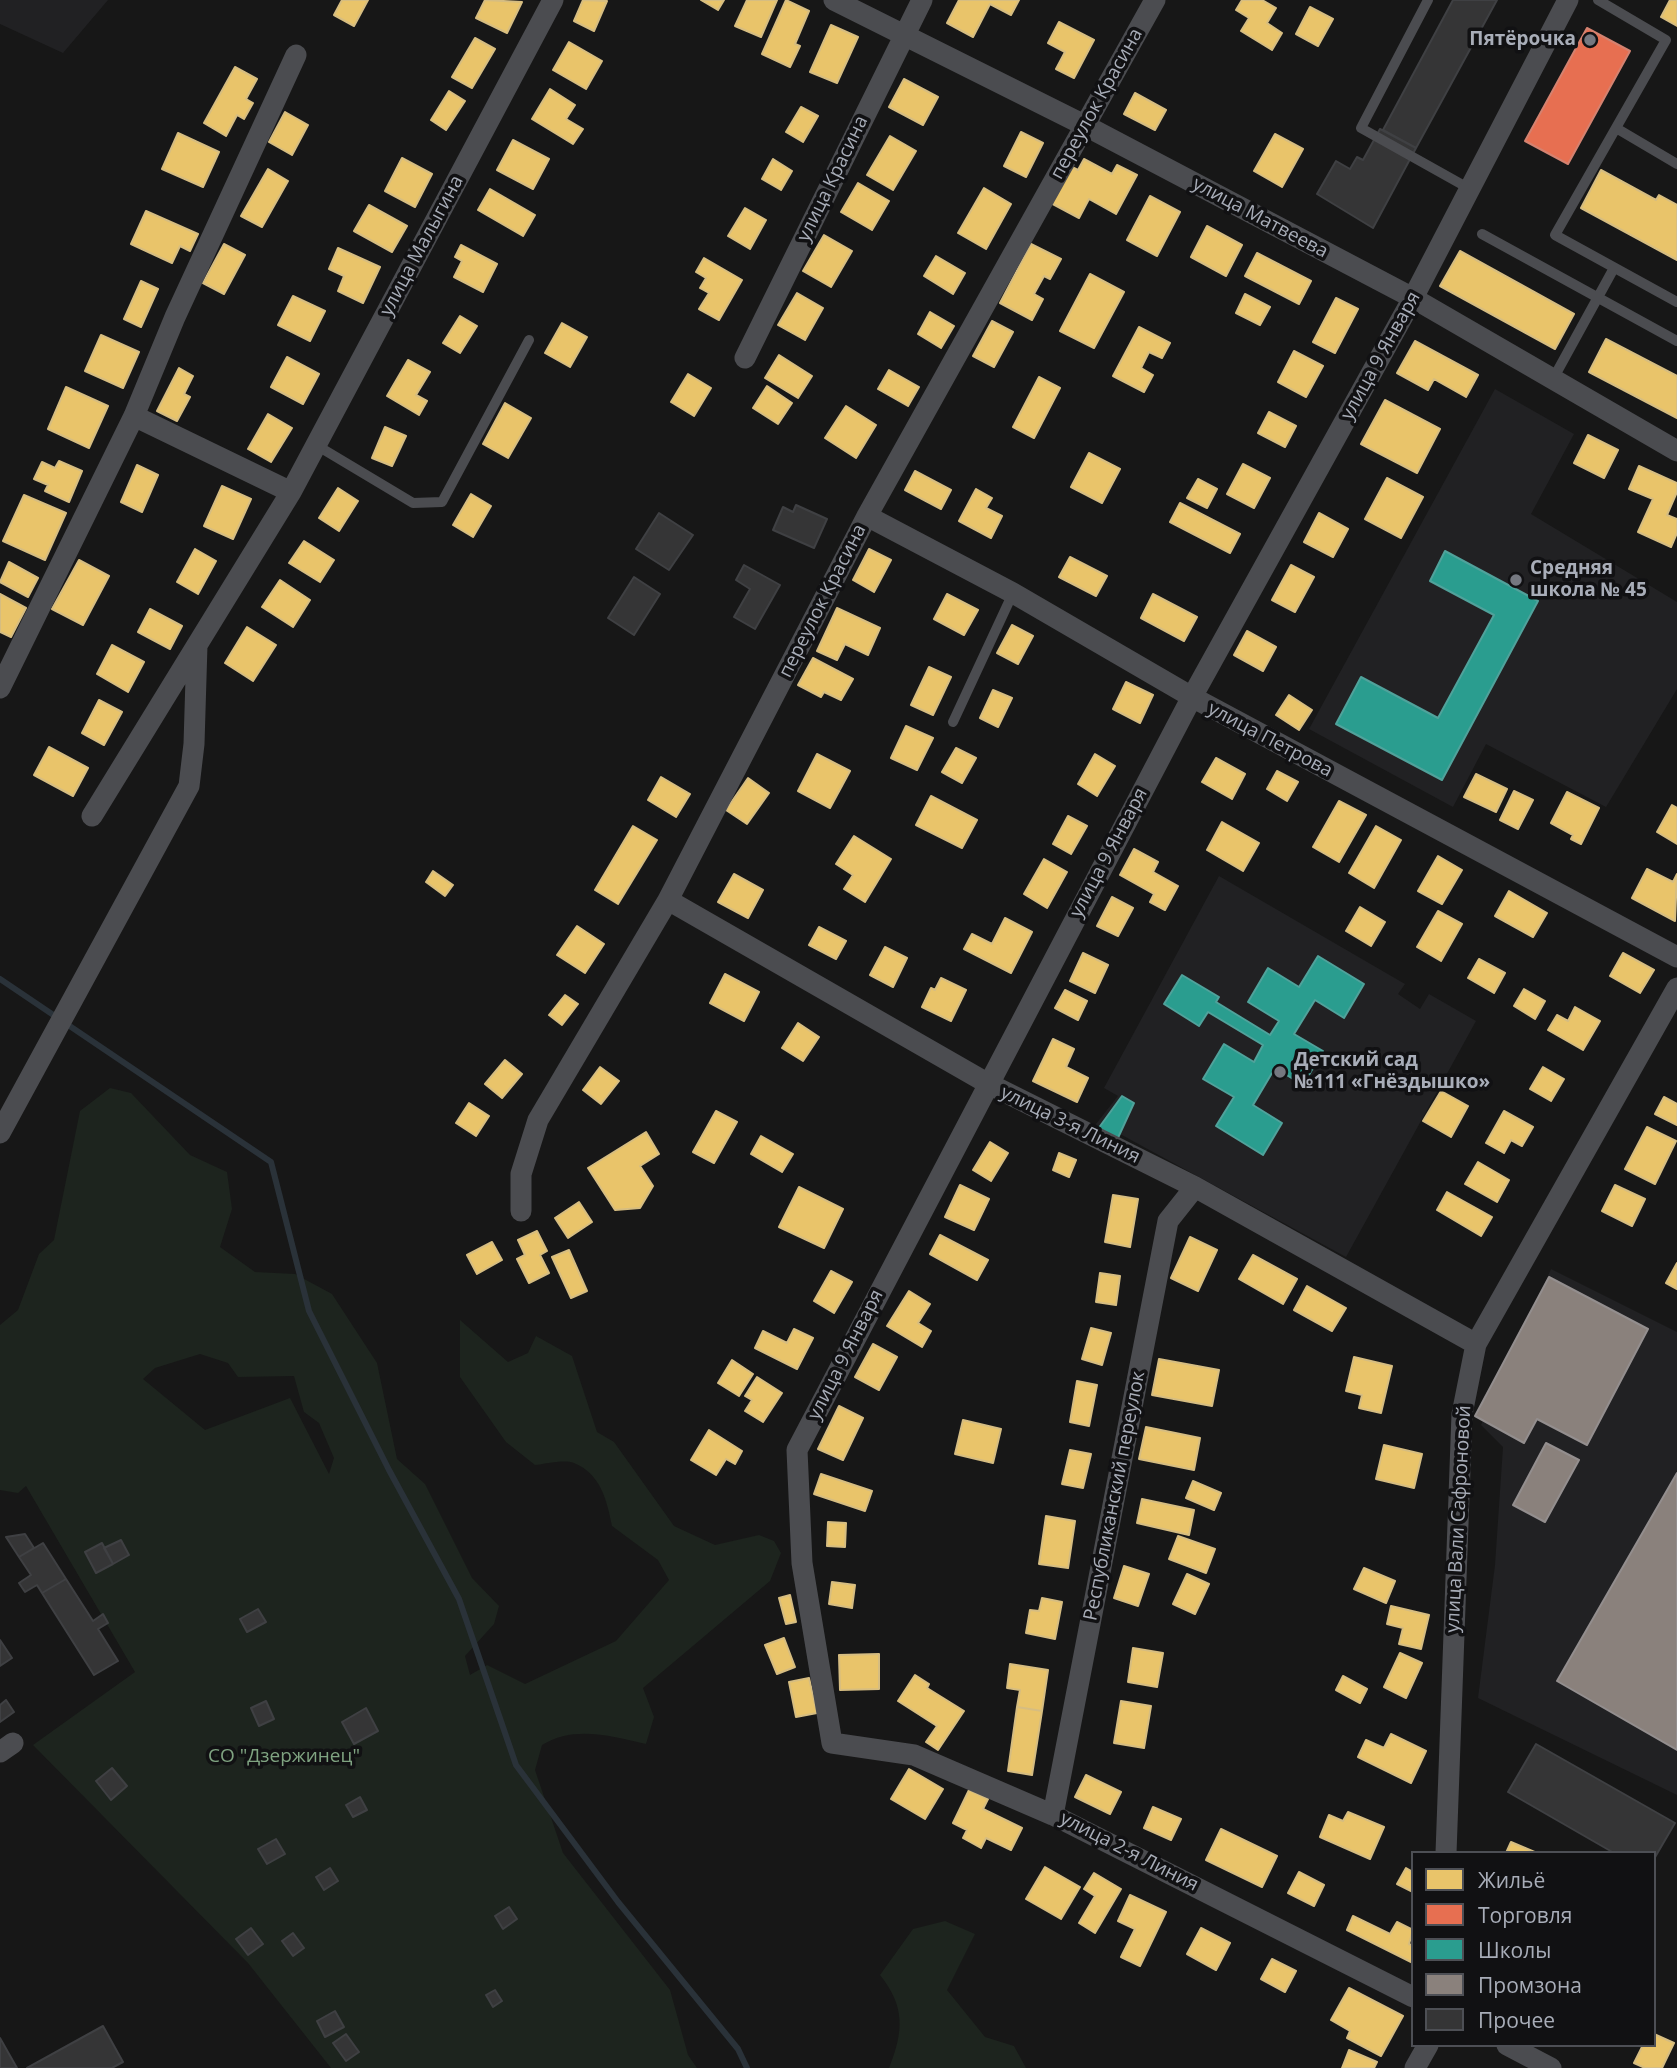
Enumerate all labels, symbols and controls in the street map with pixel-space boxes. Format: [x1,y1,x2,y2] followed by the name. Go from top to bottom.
[1046,25,1148,183] street label: переулок Красина
[1469,29,1576,51] place label: Пятёрочка
[1582,32,1598,48] marker: Пятёрочка
[793,112,873,246] street label: улица Красина
[375,172,469,320] street label: улица Малыгина
[1188,173,1332,263] street label: улица Матвеева
[1336,288,1426,424] street label: улица 9 Января
[775,521,871,681] street label: переулок Красина
[1530,558,1647,602] place label: Средняя школа № 45
[1508,572,1524,588] marker: Средняя школа № 45
[1204,698,1336,782] street label: улица Петрова
[1065,784,1153,922] street label: улица 9 Января
[1294,1050,1490,1094] place label: Детский сад №111 «Гнёздышко»
[1272,1064,1288,1080] marker: Детский сад №111 «Гнёздышко»
[997,1081,1143,1169] street label: улица 3-я Линия
[803,1286,889,1424] street label: улица 9 Января
[1080,1369,1150,1623] street label: Республиканский переулок
[1442,1405,1476,1633] street label: улица Вали Сафроновой
[208,1746,360,1768] park label: СО "Дзержинец"
[1056,1807,1202,1897] street label: улица 2-я Линия
[1411,1851,1656,2047] legend
[1478,1866,1545,1894] text: Жильё
[1478,1901,1572,1929] text: Торговля
[1478,1936,1551,1964] text: Школы
[1478,1971,1582,1999] text: Промзона
[1478,2006,1555,2034] text: Прочее

